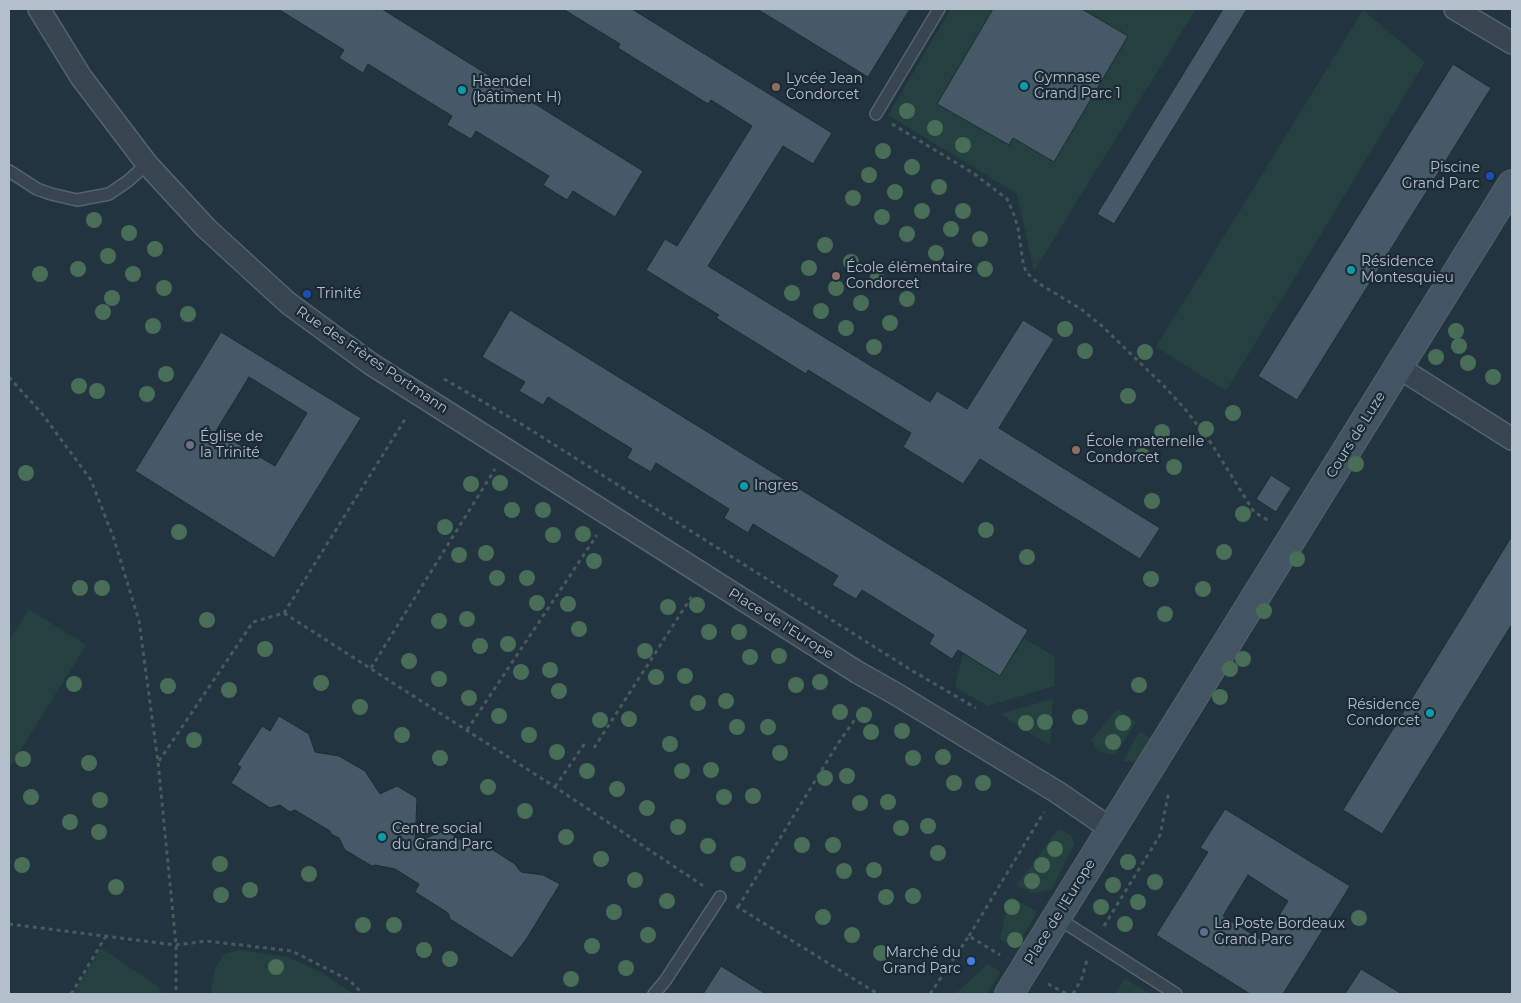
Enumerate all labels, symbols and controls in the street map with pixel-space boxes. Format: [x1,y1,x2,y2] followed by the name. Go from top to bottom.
[1034,70,1121,102] place label: Gymnase Grand Parc 1
[786,71,863,104] place label: Lycée Jean Condorcet
[472,74,562,106] place label: Haendel (bâtiment H)
[1018,80,1030,92] marker: Gymnase Grand Parc 1
[770,81,782,93] marker: Lycée Jean Condorcet
[456,84,468,96] marker: Haendel (bâtiment H)
[1402,160,1480,192] place label: Piscine Grand Parc
[1484,170,1496,182] marker: Piscine Grand Parc
[1361,254,1454,286] place label: Résidence Montesquieu
[846,260,972,292] place label: École élémentaire Condorcet
[1345,264,1357,276] marker: Résidence Montesquieu
[830,270,842,282] marker: École élémentaire Condorcet
[317,286,361,302] place label: Trinité
[301,288,313,300] marker: Trinité
[293,303,451,417] street label: Rue des Frères Portmann
[1323,389,1389,481] street label: Cours de Luze
[200,429,263,462] place label: Église de la Trinité
[1086,434,1204,467] place label: École maternelle Condorcet
[184,439,196,451] marker: Église de la Trinité
[1070,444,1082,456] marker: École maternelle Condorcet
[754,478,798,494] place label: Ingres
[738,480,750,492] marker: Ingres
[725,585,837,663] street label: Place de l'Europe
[1347,697,1420,730] place label: Résidence Condorcet
[1424,707,1436,719] marker: Résidence Condorcet
[392,821,493,854] place label: Centre social du Grand Parc
[376,831,388,843] marker: Centre social du Grand Parc
[1021,856,1099,968] street label: Place de l'Europe
[1214,916,1345,949] place label: La Poste Bordeaux Grand Parc
[1198,926,1210,938] marker: La Poste Bordeaux Grand Parc
[883,945,961,978] place label: Marché du Grand Parc
[965,955,977,967] marker: Marché du Grand Parc

